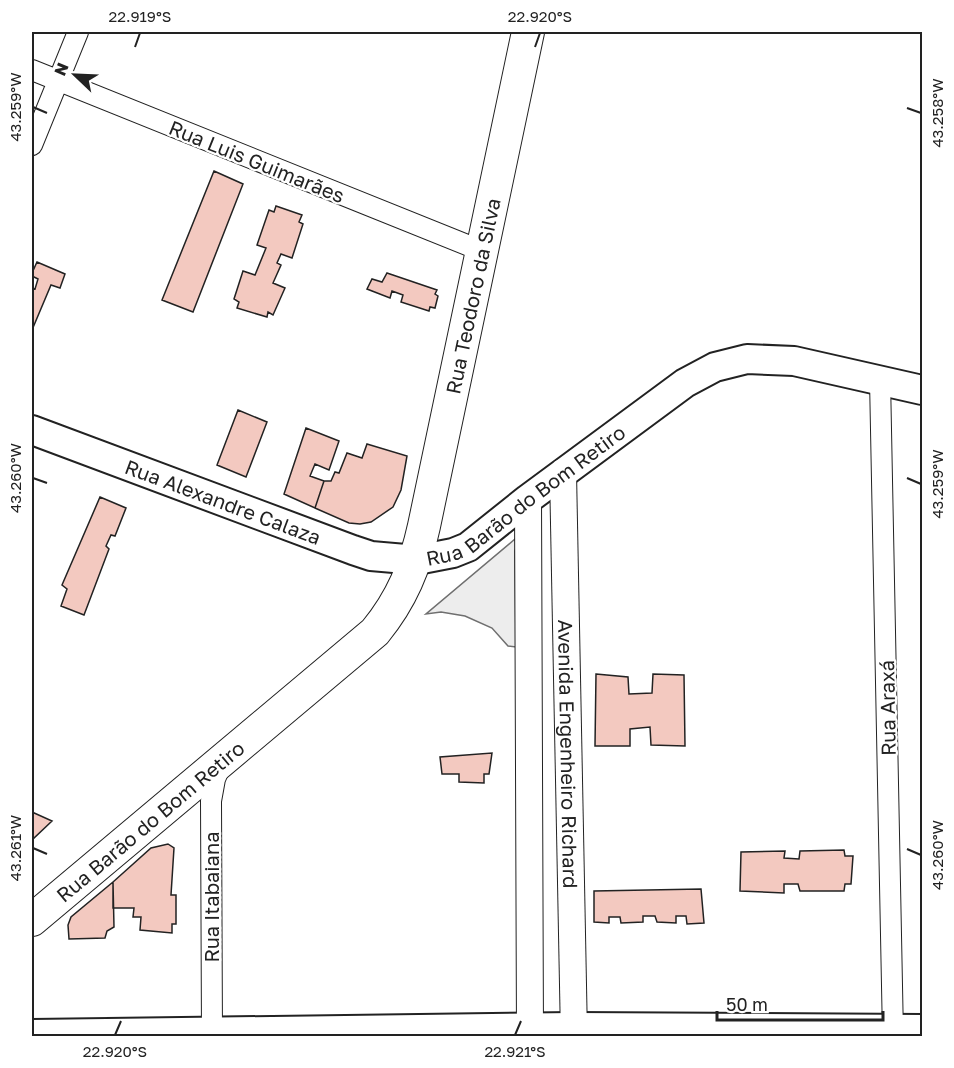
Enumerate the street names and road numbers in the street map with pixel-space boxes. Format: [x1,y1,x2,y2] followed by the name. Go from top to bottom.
[166,115,348,207] street label: Rua Luis Guimarães
[440,196,505,396] street label: Rua Teodoro da Silva
[424,420,629,570] street label: Rua Barão do Bom Retiro
[122,454,324,549] street label: Rua Alexandre Calaza
[554,619,583,889] street label: Avenida Engenheiro Richard
[874,660,900,756] street label: Rua Araxá
[51,735,249,907] street label: Rua Barão do Bom Retiro
[199,831,223,963] street label: Rua Itabaiana

